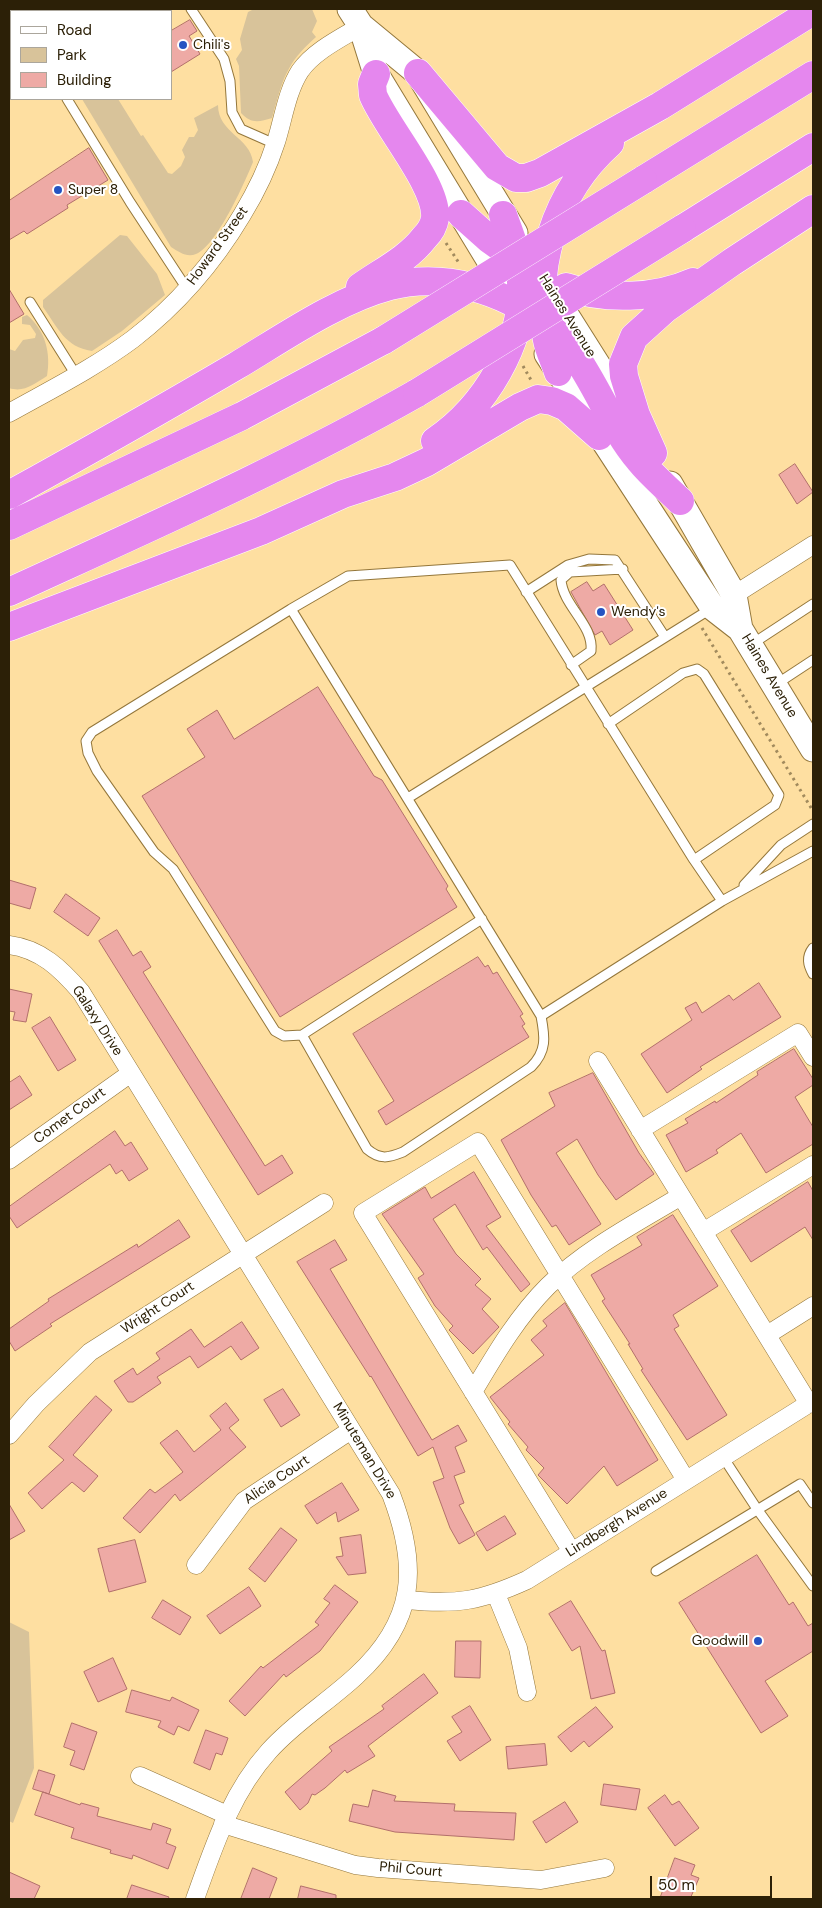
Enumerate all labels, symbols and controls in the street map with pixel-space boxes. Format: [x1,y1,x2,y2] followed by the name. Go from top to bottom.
[10,10,172,100] legend
[57,20,92,40] text: Road
[193,37,230,53] place label: Chili's
[177,39,189,51] marker: Chili's
[57,45,87,65] text: Park
[57,70,112,90] text: Building
[68,182,118,198] place label: Super 8
[52,184,64,196] marker: Super 8
[184,204,252,288] street label: Howard Street
[535,271,599,361] street label: Haines Avenue
[611,604,666,620] place label: Wendy's
[595,606,607,618] marker: Wendy's
[737,631,801,721] street label: Haines Avenue
[68,983,126,1059] street label: Galaxy Drive
[31,1084,109,1148] street label: Comet Court
[118,1278,198,1338] street label: Wright Court
[329,1400,399,1502] street label: Minuteman Drive
[241,1452,313,1508] street label: Alicia Court
[563,1485,671,1561] street label: Lindbergh Avenue
[692,1633,748,1649] place label: Goodwill
[752,1635,764,1647] marker: Goodwill
[379,1859,443,1881] street label: Phil Court
[652,1866,774,1898] scale bar
[658,1875,695,1895] text: 50 m

